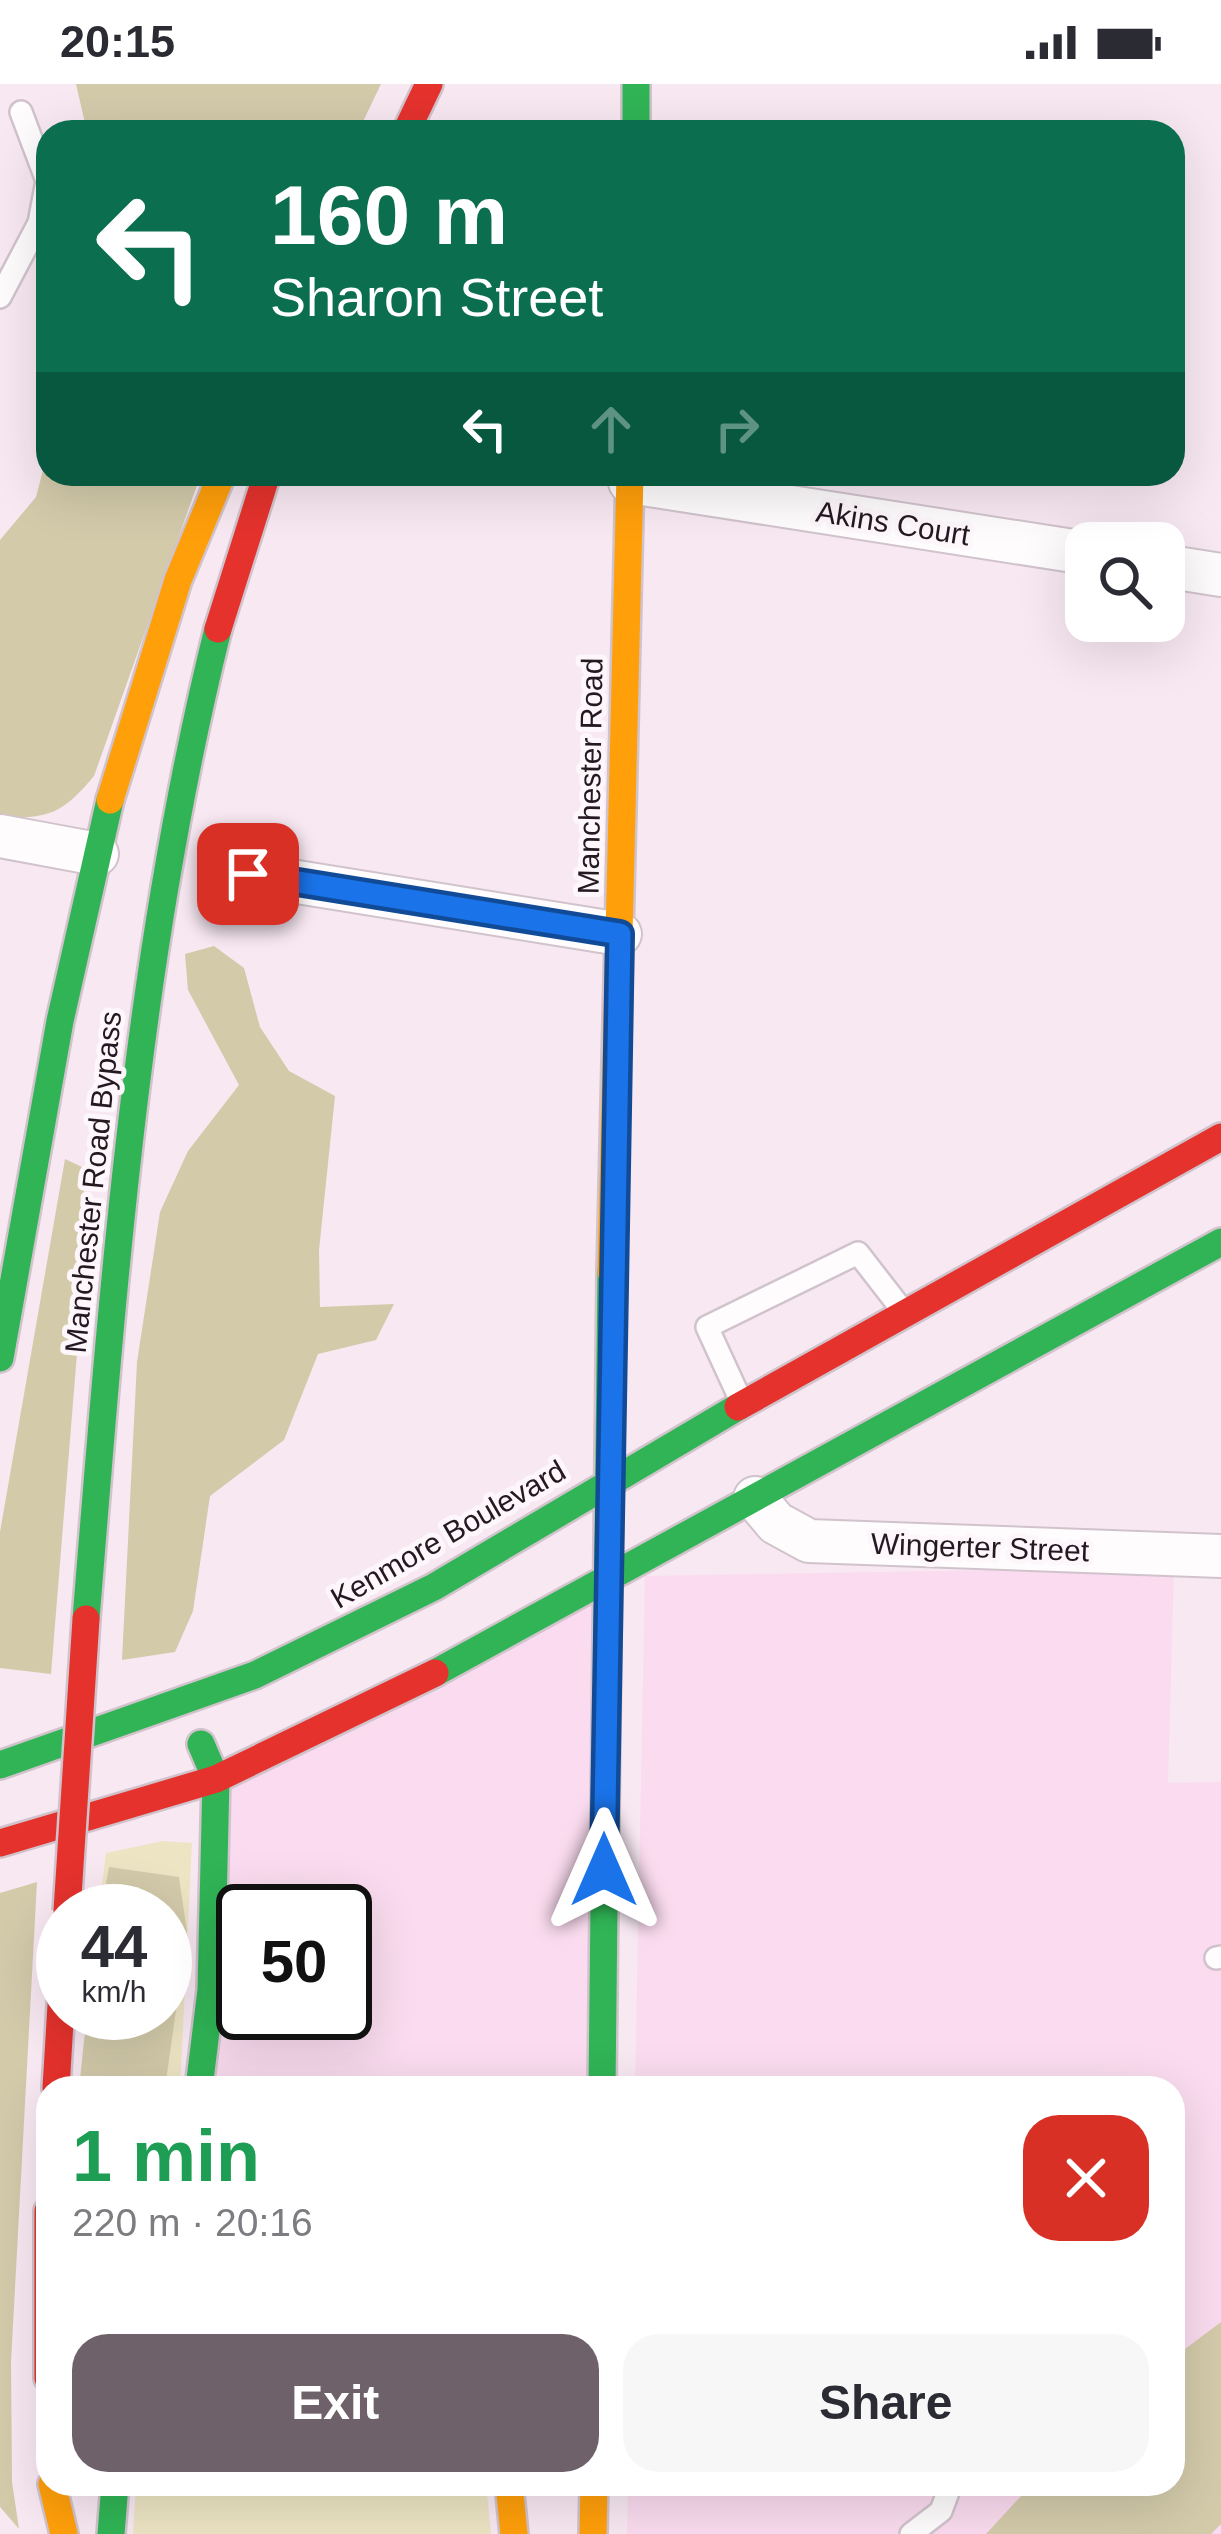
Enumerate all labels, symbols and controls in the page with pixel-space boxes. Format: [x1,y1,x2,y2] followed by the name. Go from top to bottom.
[60,16,175,67] text: 20:15
[72,168,228,324] icon: left
[270,168,508,262] text: 160 m
[270,267,603,327] text: Sharon Street
[452,396,518,462] icon: left
[578,396,644,462] icon: ahead
[704,396,770,462] icon: right
[814,495,973,552] street label: Akins Court
[1065,522,1185,642] map controls
[1065,522,1185,642] button: search
[571,657,609,895] street label: Manchester Road
[197,823,299,925] pin
[215,841,281,907] icon: arrive
[59,1009,127,1355] street label: Manchester Road Bypass
[325,1453,571,1615] street label: Kenmore Boulevard
[870,1527,1090,1567] street label: Wingerter Street
[541,1807,667,1933] position arrow
[216,1884,372,2040] speed limit sign: 50
[81,1913,147,1980] text: 44
[81,1975,147,2008] text: km/h
[1023,2115,1149,2241] button: close
[72,2116,260,2196] text: 1 min
[72,2201,313,2244] text: 220 m · 20:16
[72,2334,599,2472] button: Exit
[623,2334,1149,2472] button: Share

